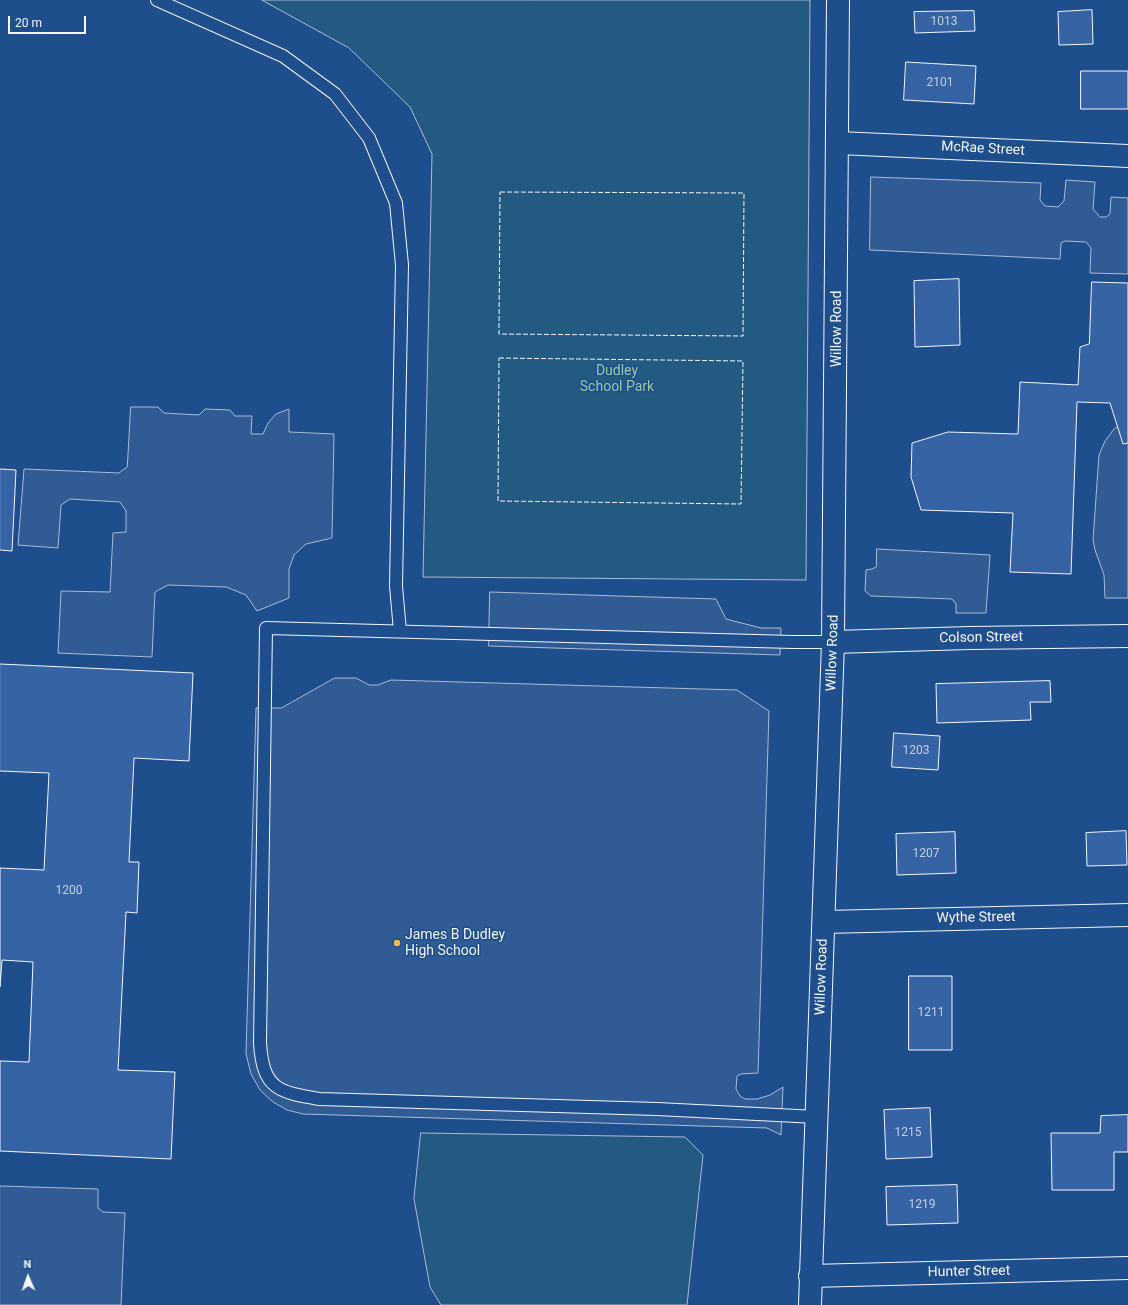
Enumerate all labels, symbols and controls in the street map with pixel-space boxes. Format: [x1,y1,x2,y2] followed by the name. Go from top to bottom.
[10,8,88,34] scale bar
[931,15,957,29] house number: 1013
[15,16,42,30] text: 20 m
[927,76,953,90] house number: 2101
[941,138,1025,160] street label: McRae Street
[829,291,845,367] street label: Willow Road
[580,363,654,396] park label: Dudley School Park
[823,614,843,692] street label: Willow Road
[939,629,1023,647] street label: Colson Street
[903,744,929,758] house number: 1203
[913,847,939,861] house number: 1207
[56,884,82,898] house number: 1200
[936,909,1016,927] street label: Wythe Street
[405,927,505,960] place label: James B Dudley High School
[392,938,402,948] marker: James B Dudley High School
[812,938,832,1016] street label: Willow Road
[918,1006,944,1020] house number: 1211
[895,1126,921,1140] house number: 1215
[909,1198,935,1212] house number: 1219
[8,1257,48,1297] north arrow
[23,1258,32,1271] text: N
[928,1263,1010,1281] street label: Hunter Street

